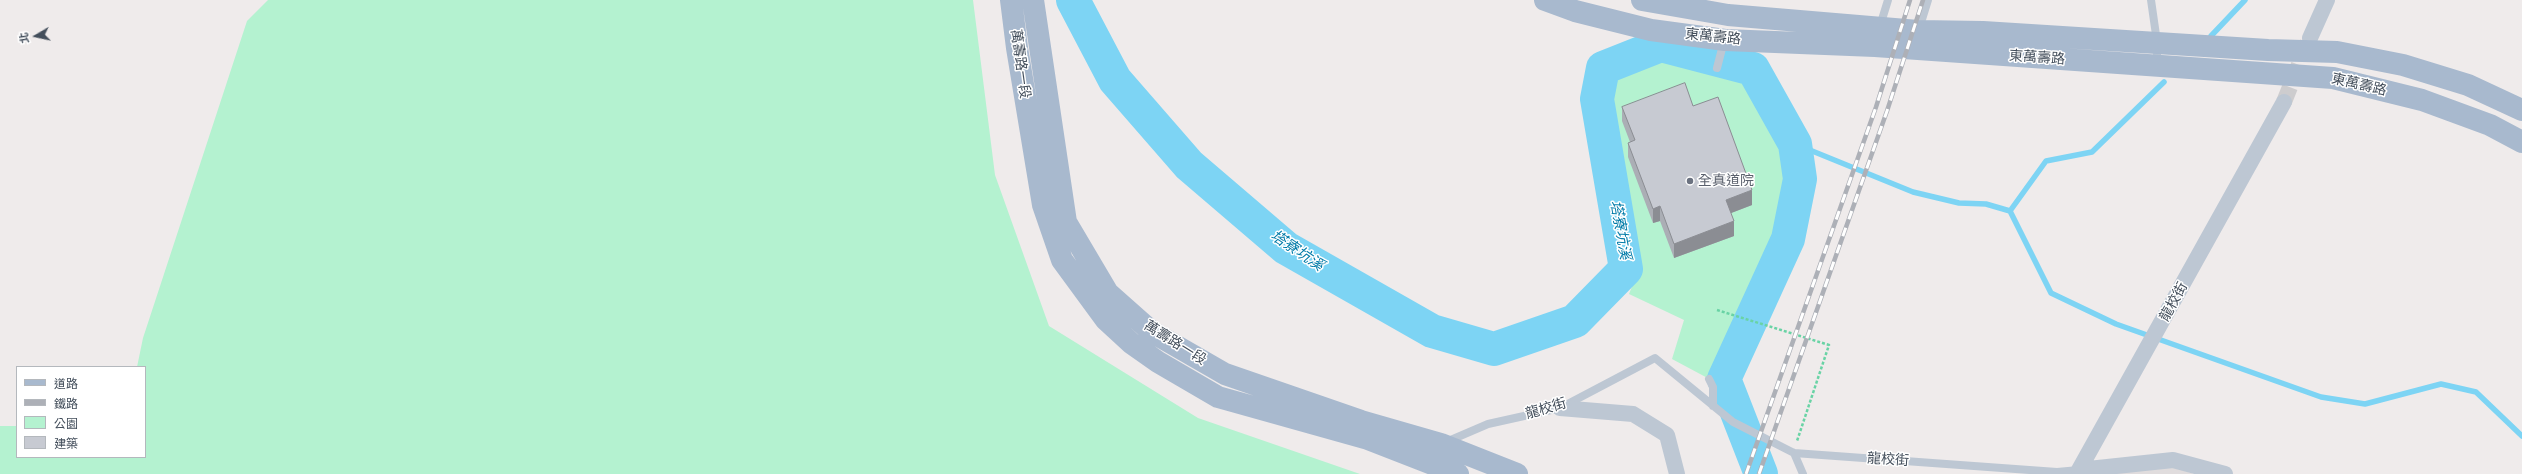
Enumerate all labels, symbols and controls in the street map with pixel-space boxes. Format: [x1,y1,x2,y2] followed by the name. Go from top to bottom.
[16,16,56,56] north arrow
[1684,26,1742,48] street label: 東萬壽路
[1007,28,1033,100] street label: 萬壽路一段
[17,32,31,44] text: 北
[2008,48,2066,68] street label: 東萬壽路
[2330,71,2388,99] street label: 東萬壽路
[1698,173,1754,189] place label: 全真道院
[1685,176,1695,186] marker: 全真道院
[1606,199,1634,261] water label: 塔寮坑溪
[1267,227,1327,275] water label: 塔寮坑溪
[2156,280,2192,324] street label: 龍校街
[1141,317,1209,369] street label: 萬壽路一段
[16,366,146,458] legend
[54,377,78,391] text: 道路
[1523,395,1569,423] street label: 龍校街
[54,397,78,411] text: 鐵路
[54,417,78,431] text: 公園
[54,437,78,451] text: 建築
[1866,450,1910,470] street label: 龍校街

